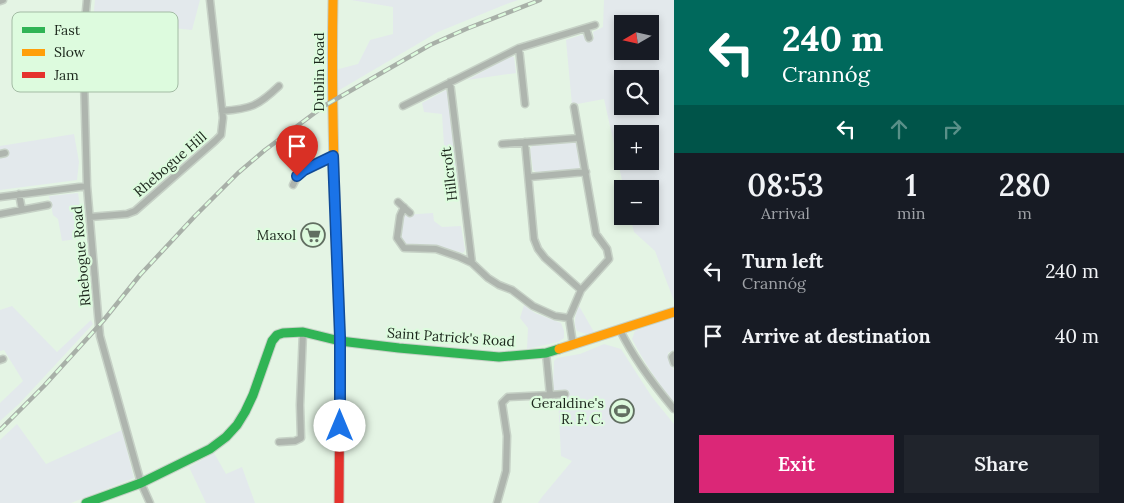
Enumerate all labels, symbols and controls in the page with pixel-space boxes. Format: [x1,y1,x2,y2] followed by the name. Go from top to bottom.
[12,12,178,92] legend
[614,15,659,60] north arrow
[614,15,659,225] map controls
[782,16,883,61] text: 240 m
[699,20,764,85] icon: left
[54,21,81,39] text: Fast
[310,32,328,112] street label: Dublin Road
[54,43,86,61] text: Slow
[782,60,870,88] text: Crannóg
[53,66,79,84] text: Jam
[614,70,659,115] button: search
[832,115,860,143] icon: left
[885,115,913,143] icon: ahead
[938,115,966,143] icon: right
[276,125,318,176] pin
[614,125,659,170] button: +
[130,127,210,201] street label: Rhebogue Hill
[283,132,311,160] icon: arrive
[437,145,461,202] street label: Hillcroft
[747,166,824,204] text: 08:53
[905,166,917,204] text: 1
[999,166,1051,204] text: 280
[614,180,659,225] button: −
[761,203,810,223] text: Arrival
[897,203,925,223] text: min
[1018,203,1032,223] text: m
[68,205,94,307] street label: Rhebogue Road
[300,222,326,248] supermarket icon: Maxol
[257,226,296,244] place label: Maxol
[742,249,823,273] text: Turn left
[699,257,727,285] icon: left
[1045,259,1099,283] text: 240 m
[742,273,806,293] text: Crannóg
[699,322,727,350] icon: arrive
[387,324,515,350] street label: Saint Patrick's Road
[742,324,931,348] text: Arrive at destination
[1055,324,1099,348] text: 40 m
[531,394,604,428] place label: Geraldine's R. F. C.
[609,398,635,424] sports icon: Geraldine's R. F. C.
[313,399,365,451] position arrow
[699,435,894,493] button: Exit
[904,435,1099,493] button: Share

